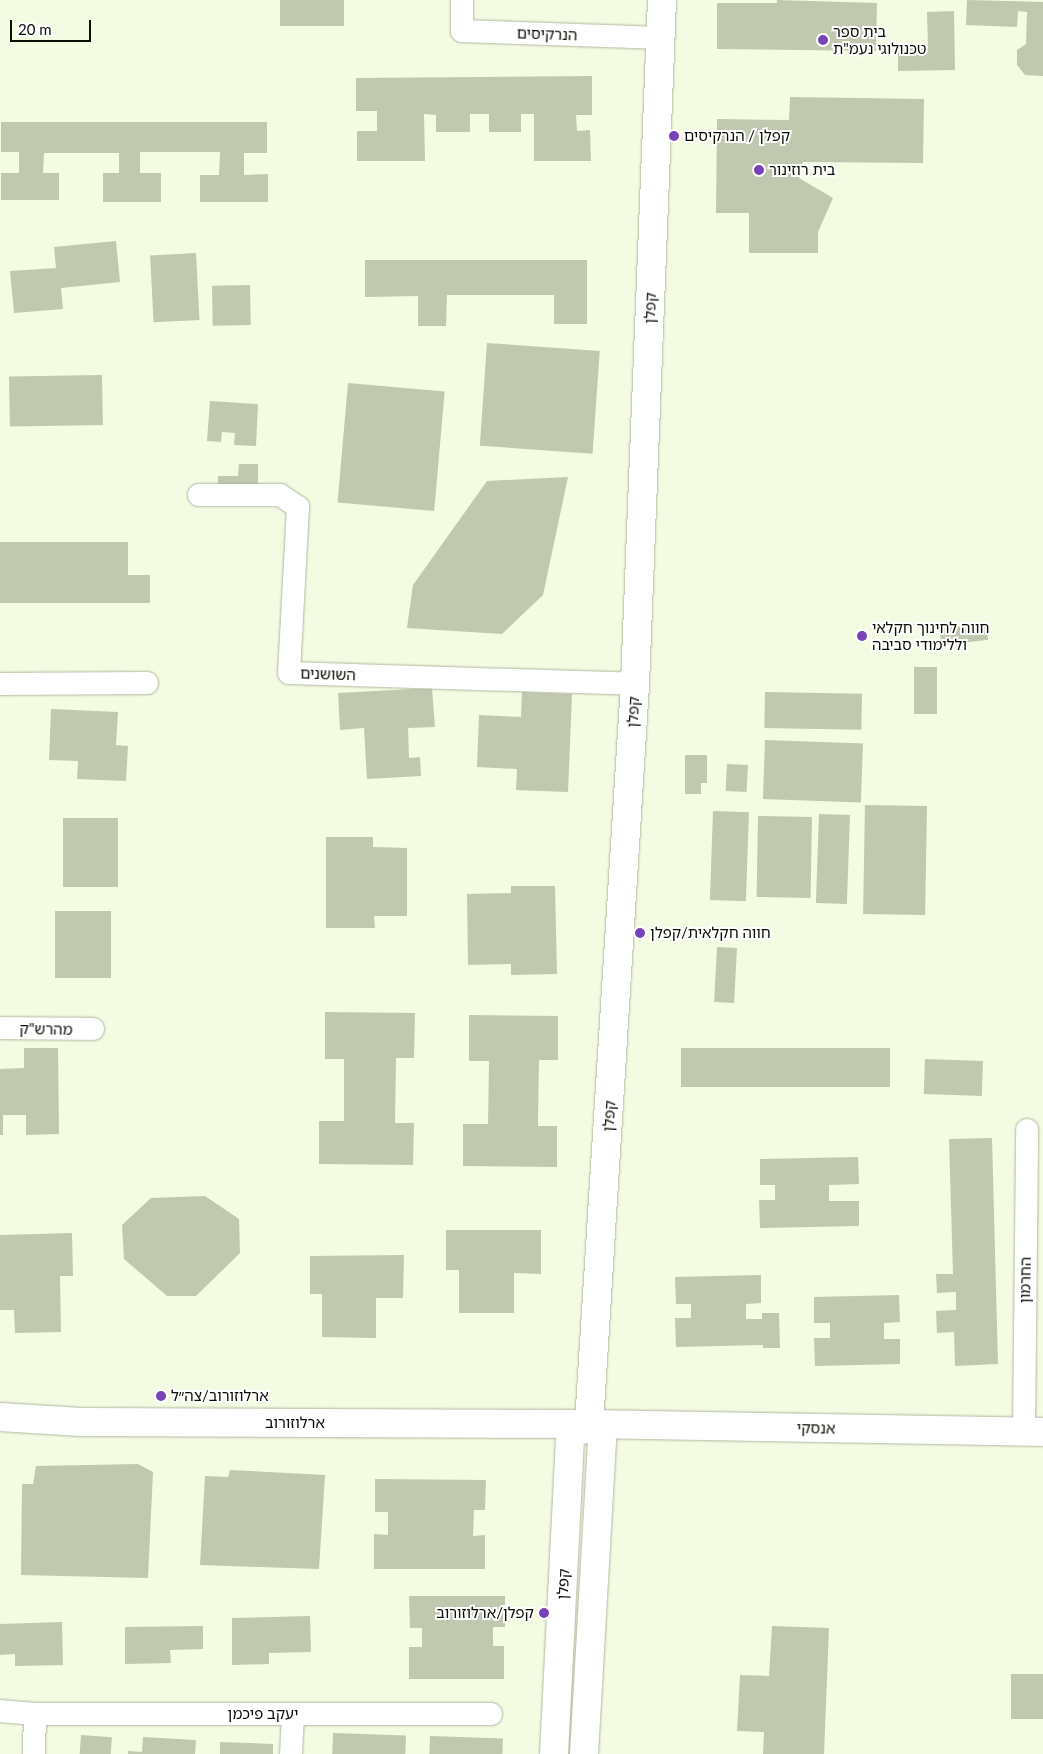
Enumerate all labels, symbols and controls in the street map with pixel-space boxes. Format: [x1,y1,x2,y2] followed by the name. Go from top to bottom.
[12,10,94,42] scale bar
[18,20,52,38] text: 20 m
[833,22,926,57] place label: בית ספר טכנולוגי נעמ"ת
[516,24,578,44] street label: הנרקיסים
[817,34,829,46] marker: בית ספר טכנולוגי נעמ"ת
[684,127,790,145] place label: קפלן / הנרקיסים
[668,130,680,142] marker: קפלן / הנרקיסים
[769,161,835,179] place label: בית רוזינור
[753,164,765,176] marker: בית רוזינור
[640,292,660,324] street label: קפלן
[872,618,989,653] place label: חווה לחינוך חקלאי וללימודי סביבה
[856,630,868,642] marker: חווה לחינוך חקלאי וללימודי סביבה
[300,664,356,684] street label: השושנים
[623,696,643,728] street label: קפלן
[650,924,771,942] place label: חווה חקלאית/קפלן
[634,927,646,939] marker: חווה חקלאית/קפלן
[19,1020,73,1038] street label: מהרש"ק
[599,1100,619,1132] street label: קפלן
[1016,1257,1034,1303] street label: החרמון
[171,1387,269,1405] place label: ארלוזורוב/צה״ל
[155,1390,167,1402] marker: ארלוזורוב/צה״ל
[265,1414,325,1432] street label: ארלוזורוב
[797,1419,835,1437] street label: אנסקי
[553,1568,573,1600] street label: קפלן
[436,1604,534,1622] place label: קפלן/ארלוזורוב
[538,1607,550,1619] marker: קפלן/ארלוזורוב
[228,1705,298,1723] street label: יעקב פיכמן

